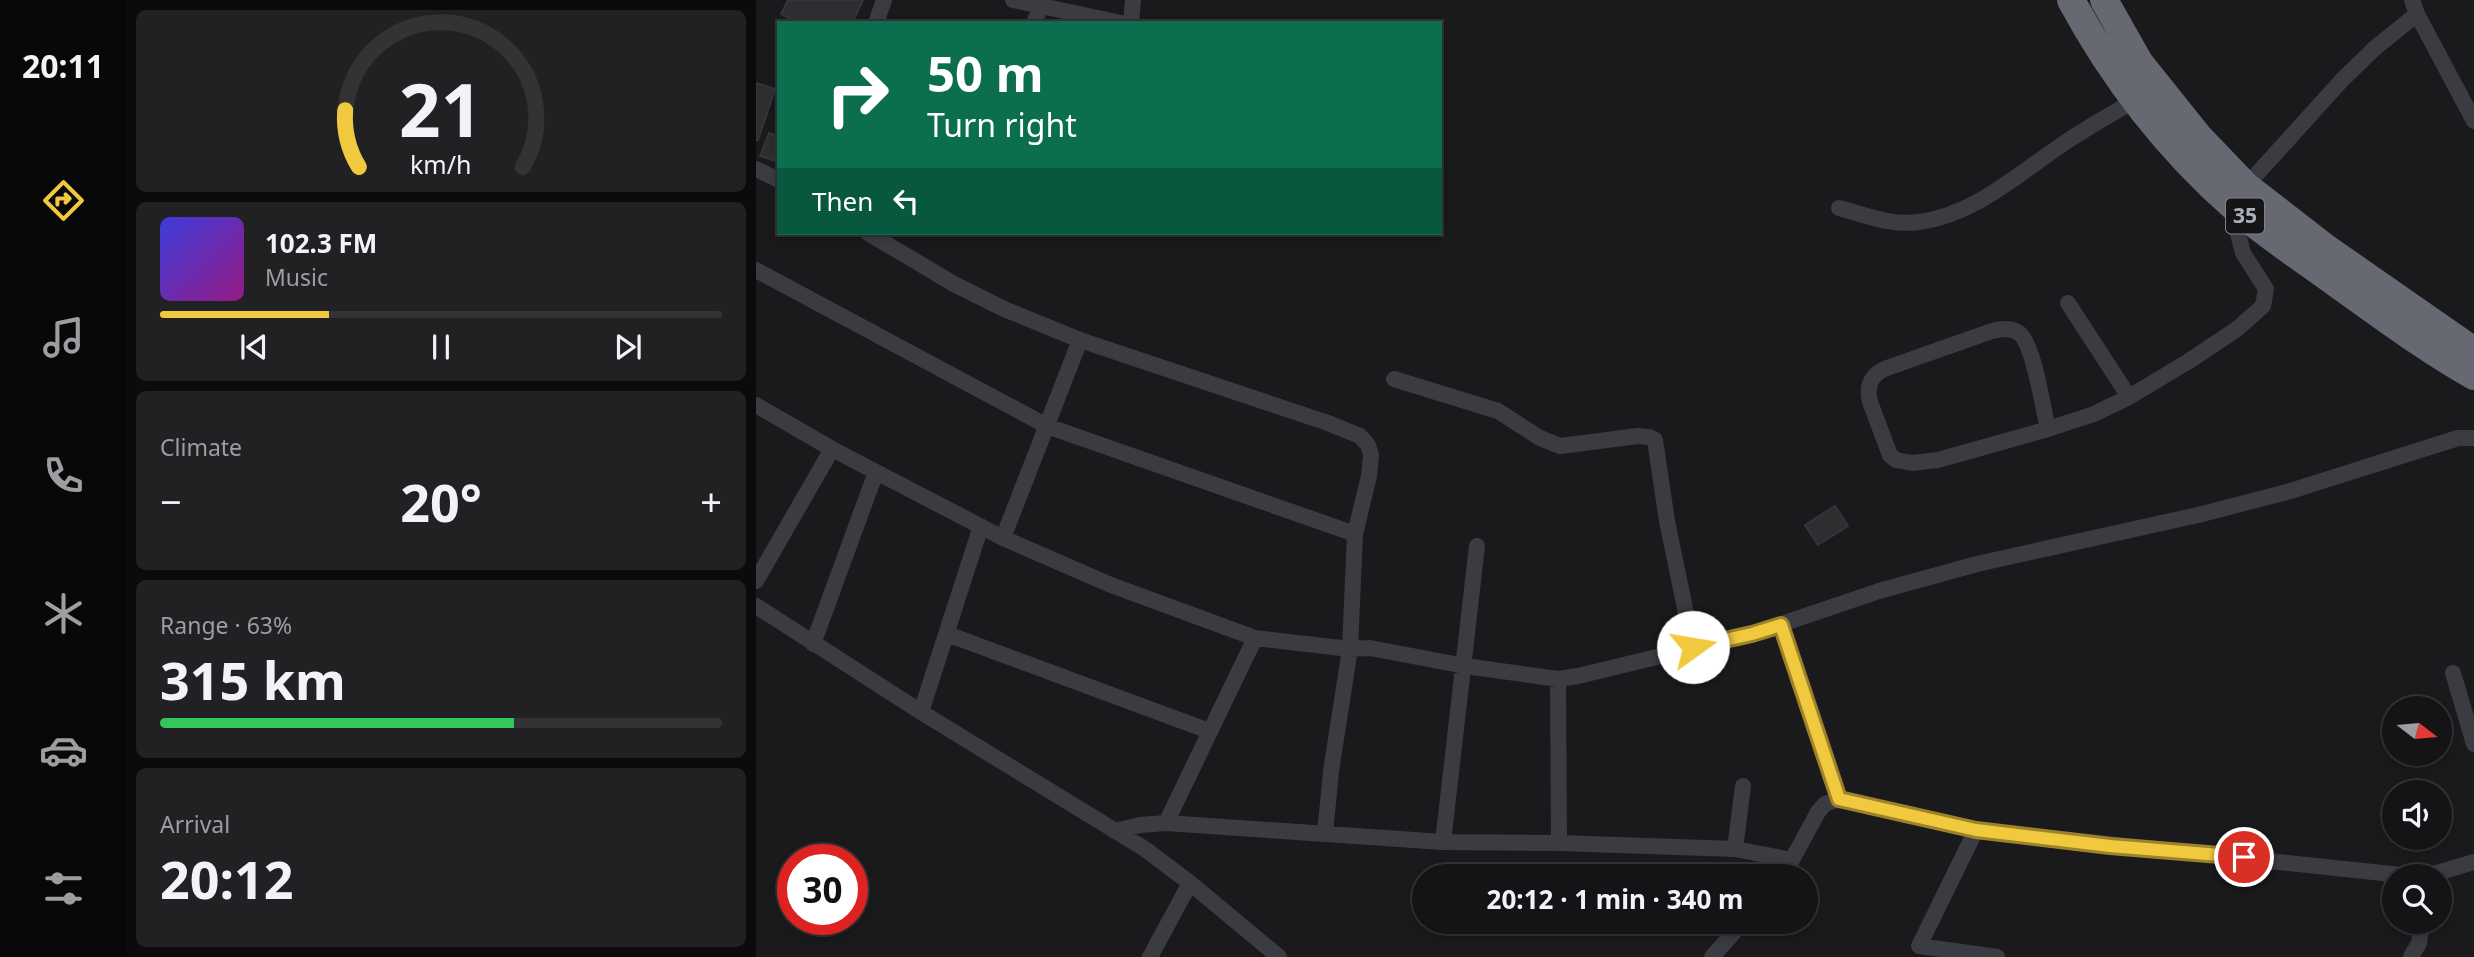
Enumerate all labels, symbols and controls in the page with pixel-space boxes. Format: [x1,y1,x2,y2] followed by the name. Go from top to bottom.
[927,40,1044,106] text: 50 m
[22,44,104,87] text: 20:11
[812,49,903,140] icon: right
[399,59,483,158] text: 21
[927,103,1077,146] text: Turn right
[410,147,472,181] text: km/h
[39,176,88,225] icon: directions
[887,182,925,220] icon: left
[812,183,873,219] text: Then
[2226,198,2264,234] road number: 35
[265,225,377,261] text: 102.3 FM
[265,261,328,293] text: Music
[39,313,88,362] icon: music
[235,328,273,366] icon: previous
[422,328,460,366] icon: pause
[609,328,647,366] icon: next
[160,431,242,463] text: Climate
[39,451,88,500] icon: phone
[400,466,482,537] text: 20°
[160,475,182,527] text: −
[700,475,722,527] text: +
[39,589,88,638] icon: climate
[160,609,292,641] text: Range · 63%
[1656,610,1730,684] position arrow
[160,644,346,715] text: 315 km
[2382,696,2452,766] north arrow
[2382,696,2452,934] map controls
[39,726,88,775] icon: car
[2382,780,2452,850] button: sound
[160,808,230,840] text: Arrival
[2214,827,2274,887] pin
[2225,838,2263,876] icon: arrive
[160,843,294,914] text: 20:12
[777,844,868,935] speed limit sign: 30
[39,864,88,913] icon: filters
[2382,864,2452,934] button: search
[1487,881,1743,917] text: 20:12 · 1 min · 340 m

